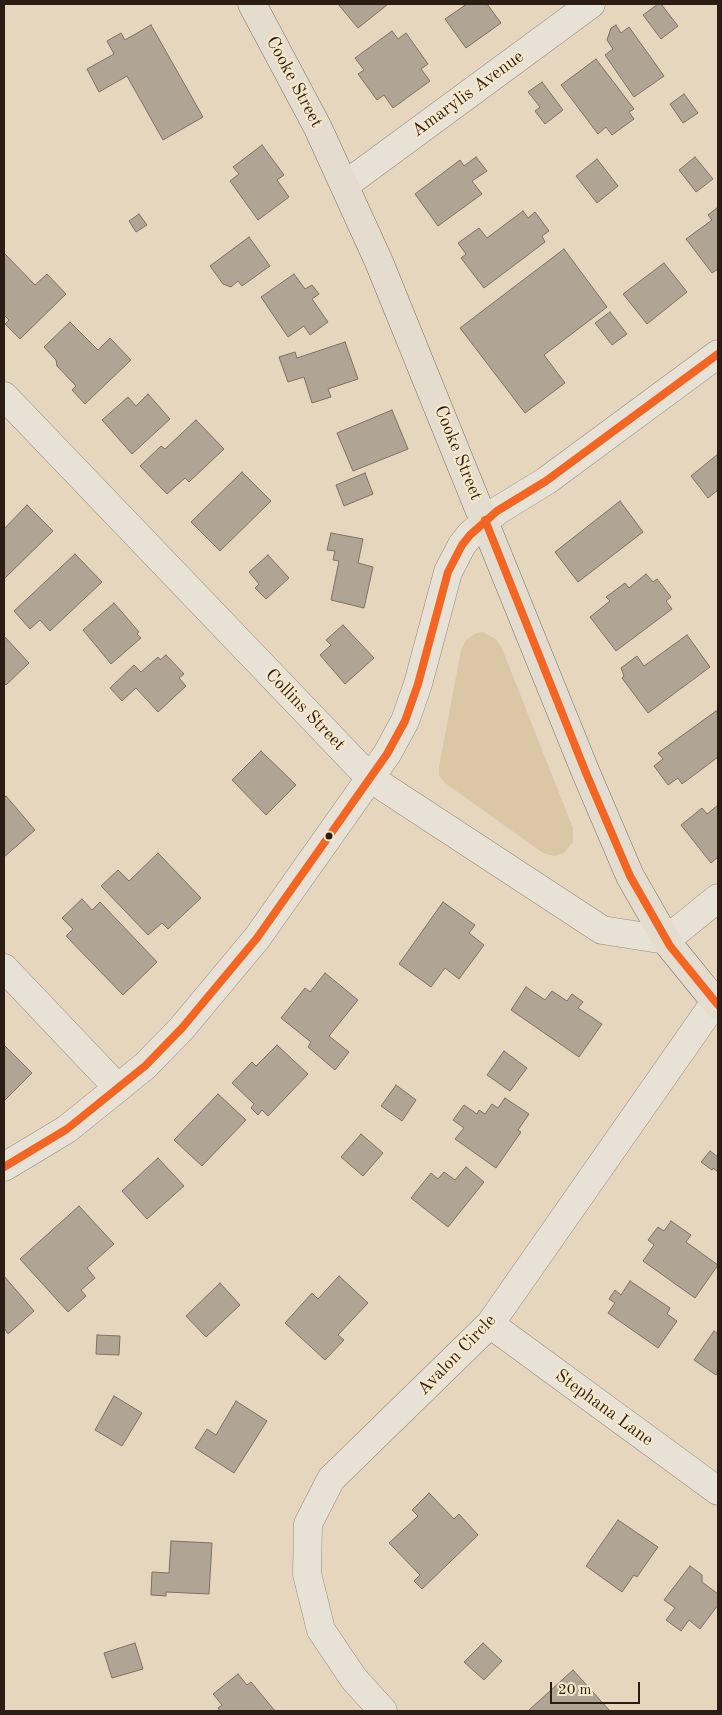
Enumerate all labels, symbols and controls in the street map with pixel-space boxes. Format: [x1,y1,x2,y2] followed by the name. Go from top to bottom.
[261,33,327,131] street label: Cooke Street
[408,46,528,142] street label: Amarylis Avenue
[429,402,487,504] street label: Cooke Street
[260,664,350,756] street label: Collins Street
[324,831,334,841] unlabelled marker
[413,1310,501,1400] street label: Avalon Circle
[551,1365,657,1451] street label: Stephana Lane
[552,1672,642,1704] scale bar
[558,1683,592,1698] text: 20 m

